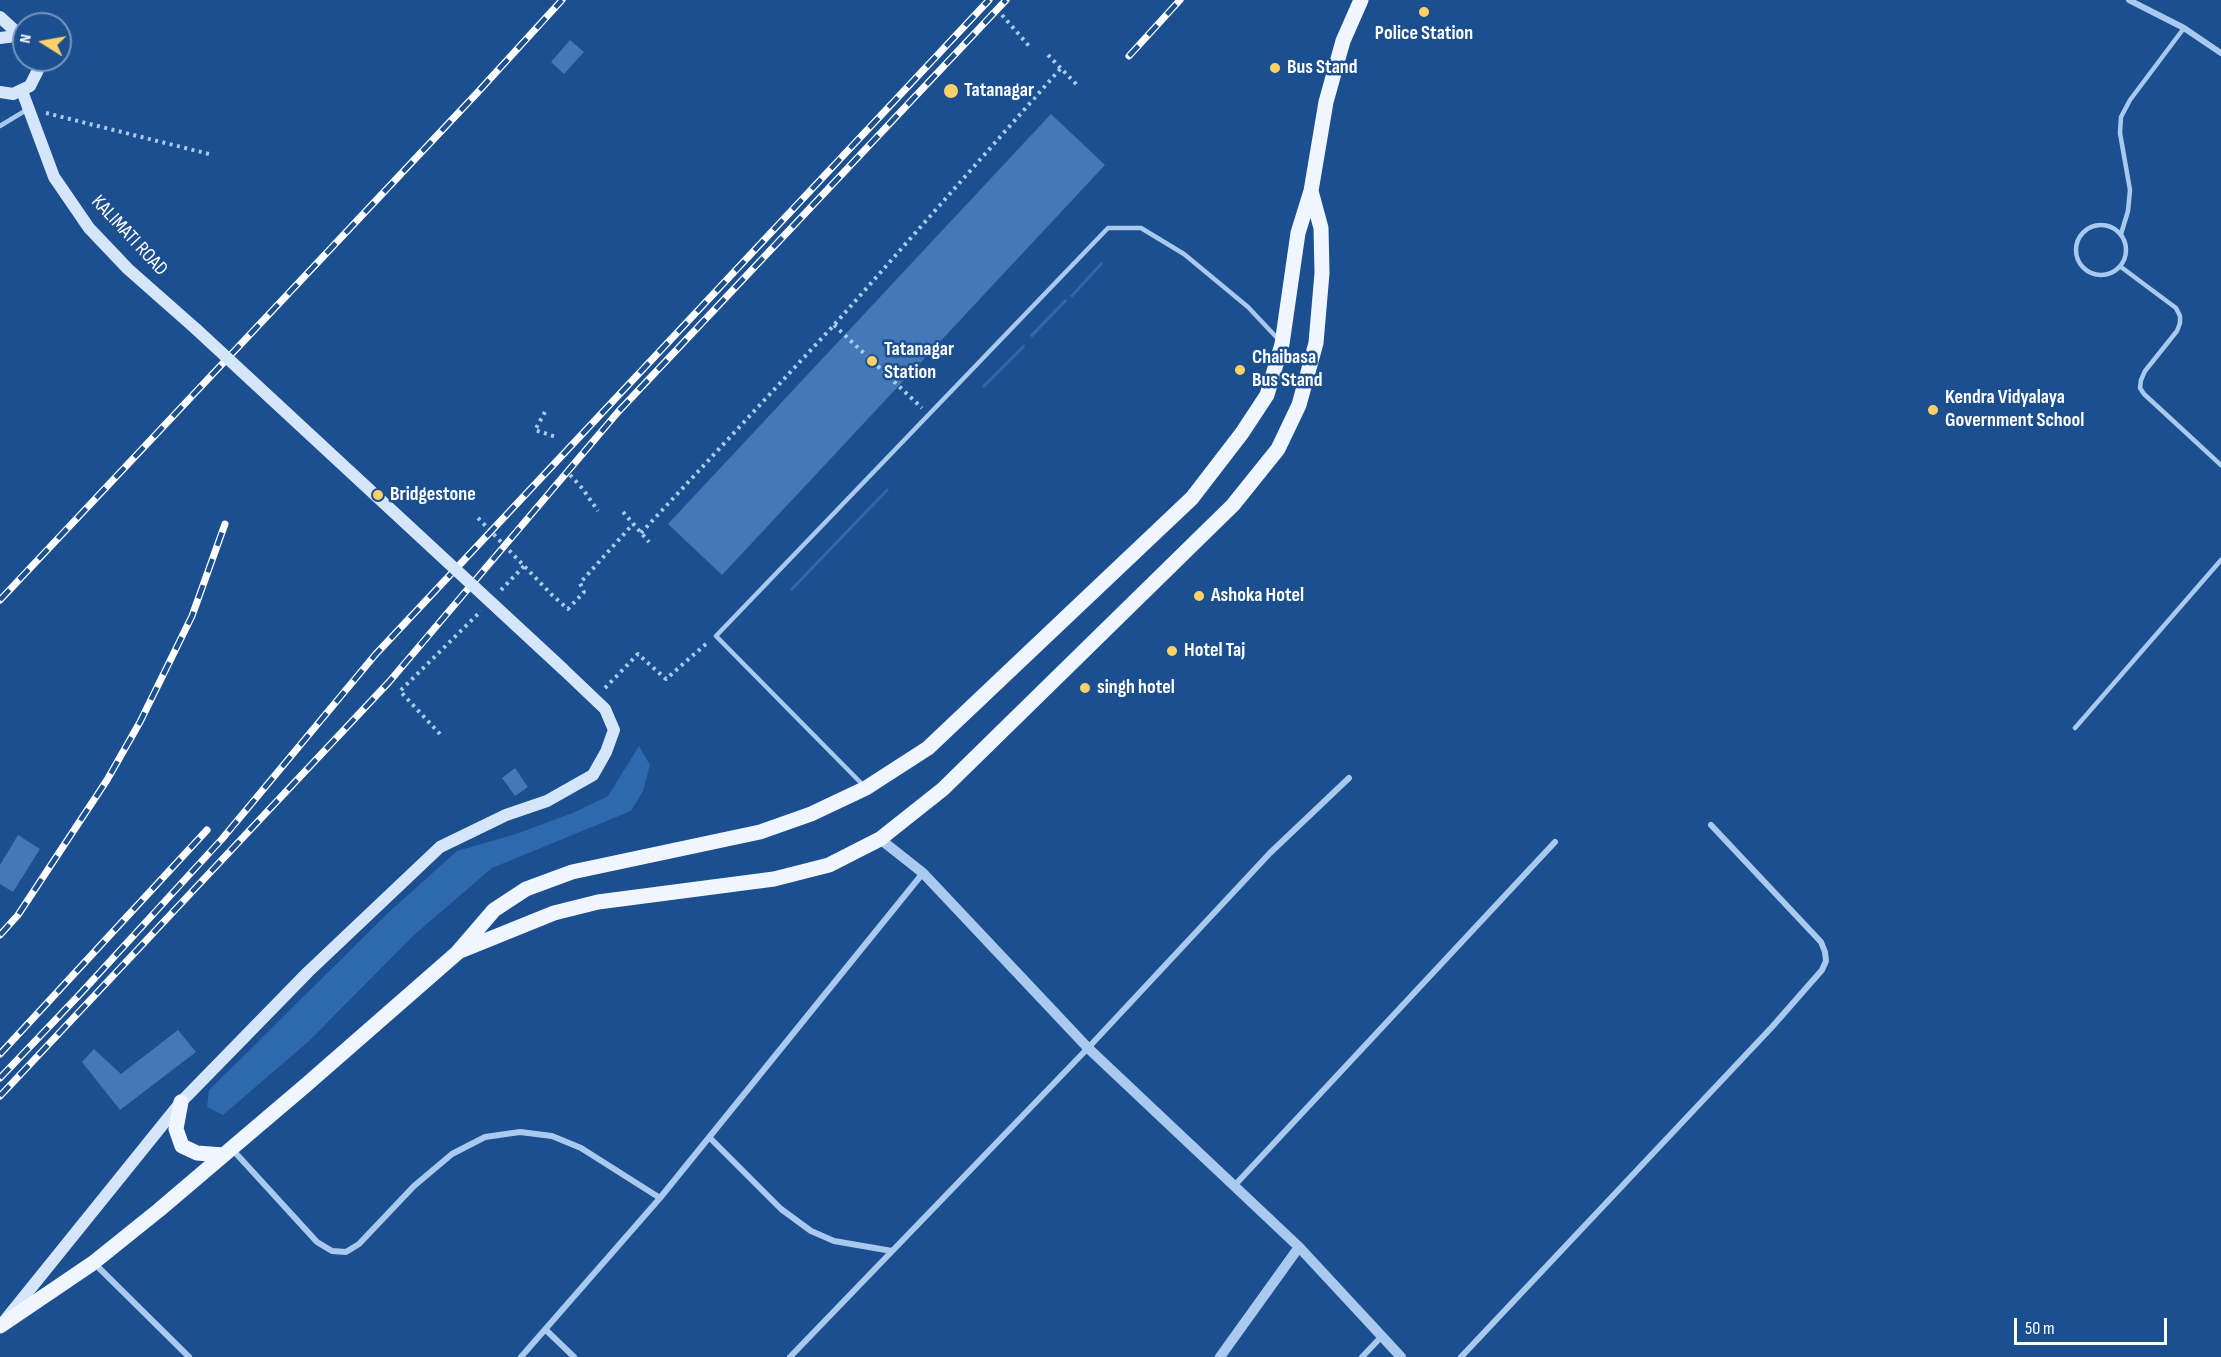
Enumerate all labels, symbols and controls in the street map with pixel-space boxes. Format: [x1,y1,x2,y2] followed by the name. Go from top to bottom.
[1417,5,1431,19] marker: Police Station
[12,12,72,72] north arrow
[1375,22,1473,46] place label: Police Station
[16,33,36,45] text: N
[1287,56,1357,80] place label: Bus Stand
[1268,61,1282,75] marker: Bus Stand
[964,79,1034,103] place label: Tatanagar
[942,82,960,100] marker: Tatanagar
[86,191,172,281] street label: KALIMATI ROAD
[884,338,954,385] place label: Tatanagar Station
[1252,346,1322,393] place label: Chaibasa Bus Stand
[865,354,879,368] marker: Tatanagar Station
[1233,363,1247,377] marker: Chaibasa Bus Stand
[1945,386,2084,433] place label: Kendra Vidyalaya Government School
[1926,403,1940,417] marker: Kendra Vidyalaya Government School
[390,483,476,507] place label: Bridgestone
[371,488,385,502] marker: Bridgestone
[1211,584,1304,608] place label: Ashoka Hotel
[1192,589,1206,603] marker: Ashoka Hotel
[1184,639,1245,663] place label: Hotel Taj
[1165,644,1179,658] marker: Hotel Taj
[1097,676,1175,700] place label: singh hotel
[1078,681,1092,695] marker: singh hotel
[2017,1306,2170,1344] scale bar
[2025,1318,2055,1339] text: 50 m

